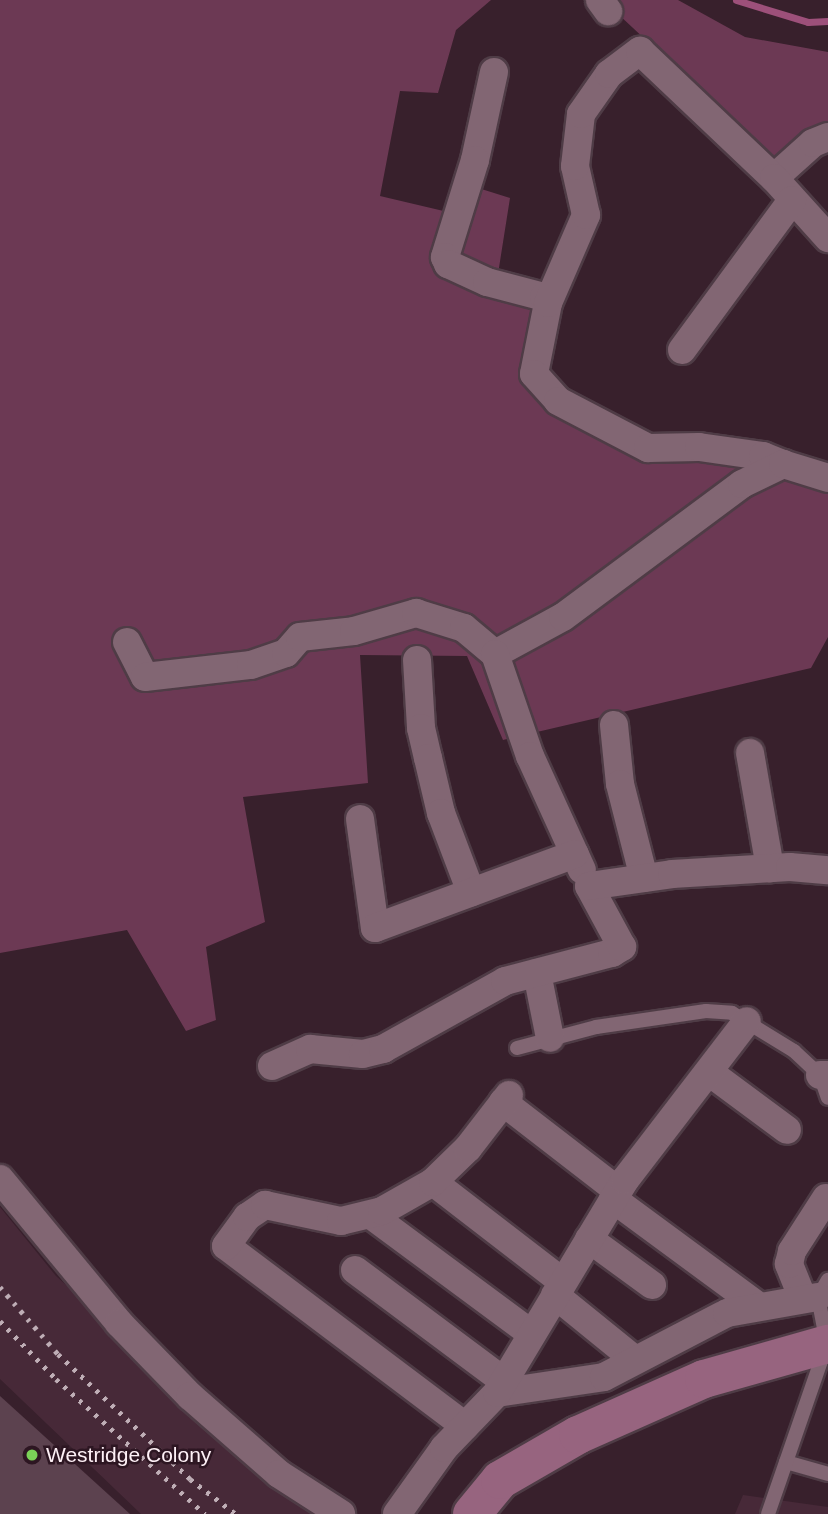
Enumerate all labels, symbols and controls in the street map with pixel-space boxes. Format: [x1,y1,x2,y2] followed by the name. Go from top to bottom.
[46,1442,211,1468] place label: Westridge Colony
[24,1447,40,1463] marker: Westridge Colony

